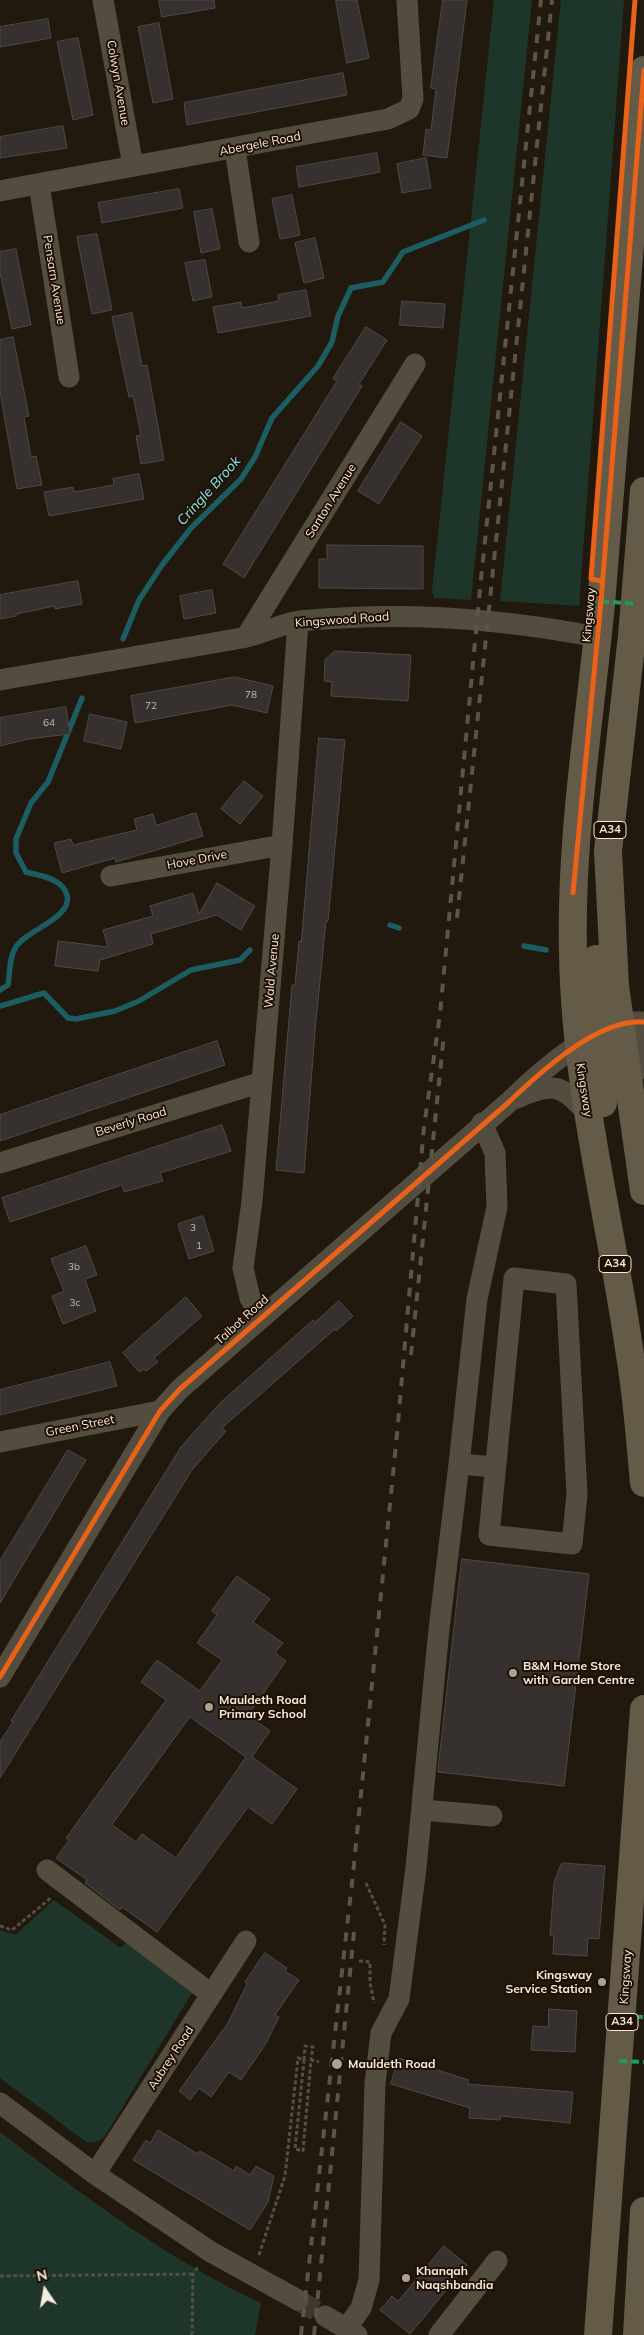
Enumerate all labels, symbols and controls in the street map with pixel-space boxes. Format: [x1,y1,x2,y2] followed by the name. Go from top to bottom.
[103,39,133,127] street label: Colwyn Avenue
[218,129,302,159] street label: Abergele Road
[40,234,68,326] street label: Pensarn Avenue
[174,453,244,529] water label: Cringle Brook
[302,461,360,541] street label: Santon Avenue
[579,587,599,643] street label: Kingsway
[294,610,390,630] street label: Kingswood Road
[245,689,257,701] house number: 78
[145,700,157,712] house number: 72
[43,717,55,729] house number: 64
[594,822,626,838] road number: A34
[166,847,228,873] street label: Hove Drive
[262,933,282,1009] street label: Wald Avenue
[573,1062,595,1118] street label: Kingsway
[94,1104,168,1140] street label: Beverly Road
[190,1222,196,1234] house number: 3
[196,1240,202,1252] house number: 1
[599,1256,631,1272] road number: A34
[68,1261,80,1273] house number: 3b
[212,1292,272,1348] street label: Talbot Road
[70,1297,80,1309] house number: 3c
[45,1412,115,1440] street label: Green Street
[523,1659,635,1687] place label: B&M Home Store with Garden Centre
[507,1667,519,1679] marker: B&M Home Store with Garden Centre
[219,1693,306,1721] place label: Mauldeth Road Primary School
[203,1701,215,1713] marker: Mauldeth Road Primary School
[617,1949,635,2005] street label: Kingsway
[505,1968,592,1996] place label: Kingsway Service Station
[596,1976,608,1988] marker: Kingsway Service Station
[606,2014,638,2030] road number: A34
[145,2024,197,2092] street label: Aubrey Road
[330,2057,344,2071] marker: Mauldeth Road
[348,2057,435,2071] place label: Mauldeth Road
[416,2264,493,2292] place label: Khanqah Naqshbandia
[20,2265,70,2315] north arrow
[35,2265,49,2285] text: N
[400,2272,412,2284] marker: Khanqah Naqshbandia

